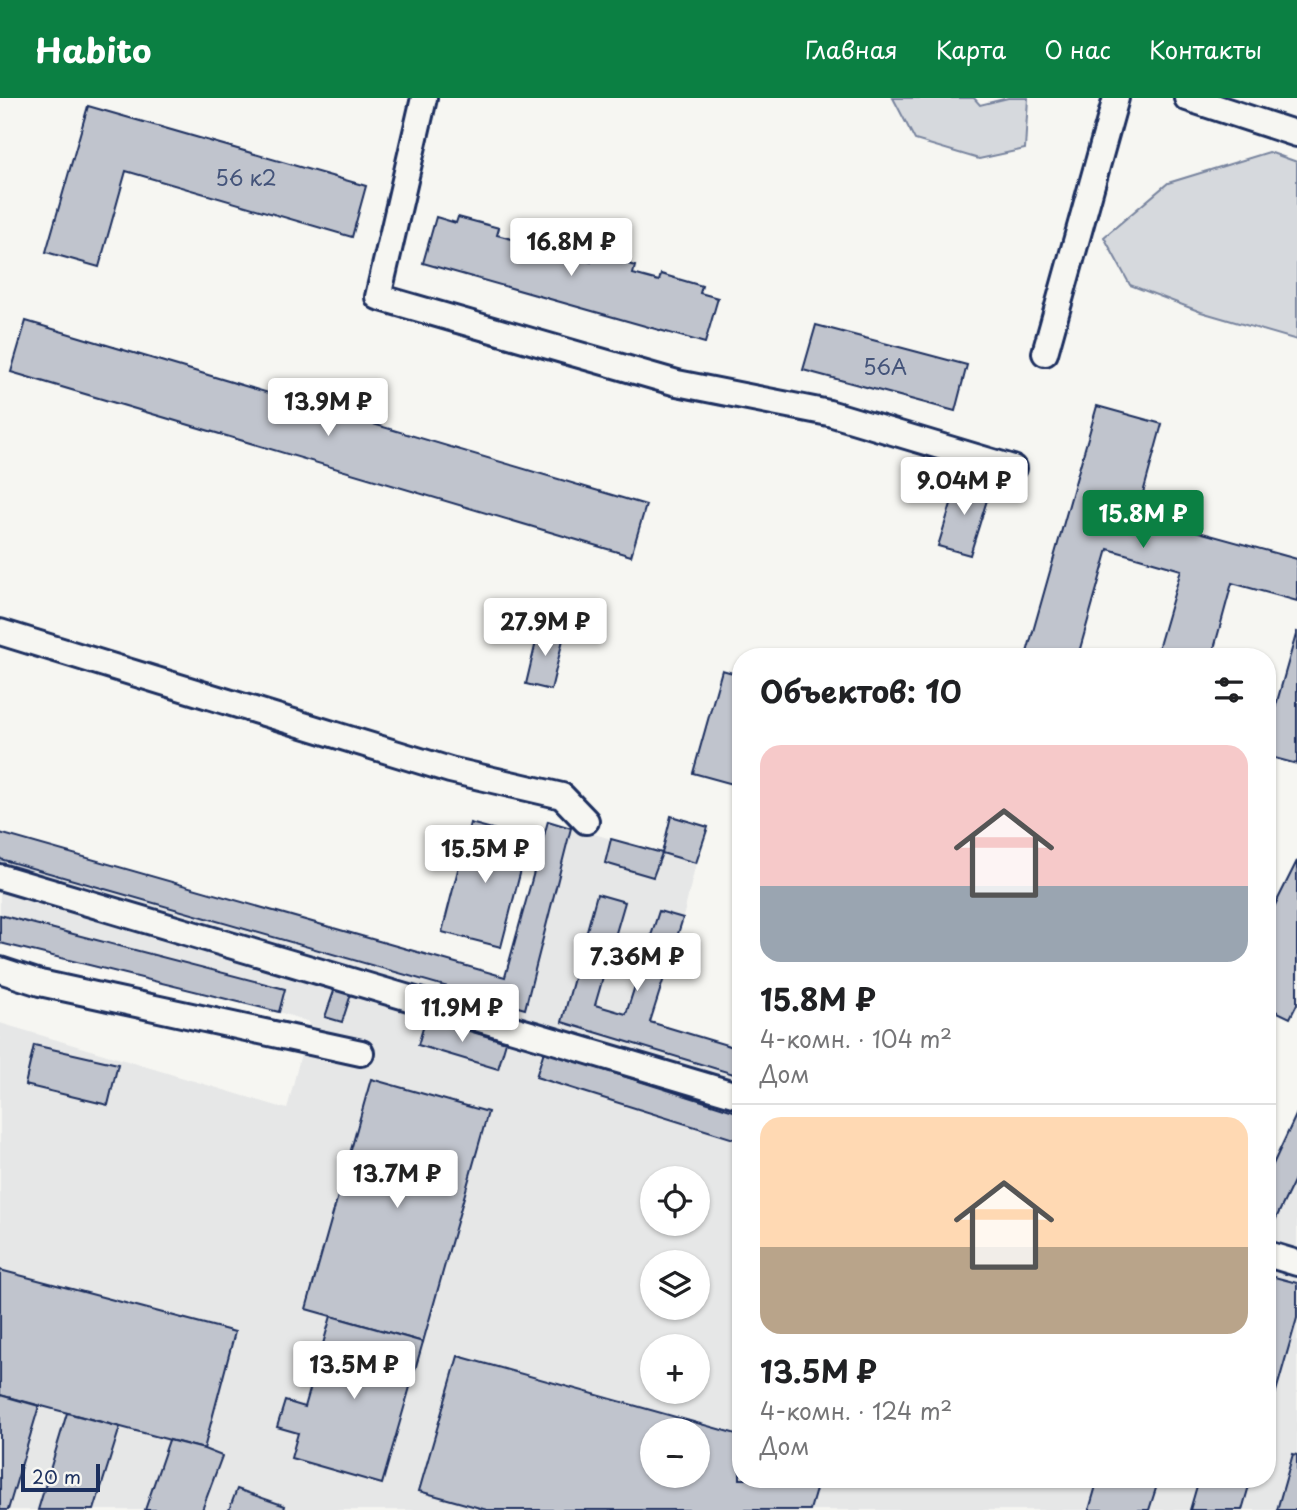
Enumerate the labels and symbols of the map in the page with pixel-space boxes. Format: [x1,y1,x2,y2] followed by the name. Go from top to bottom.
[215,161,277,193] house number: 56 к2
[506,218,636,278] pin: 16.8M ₽
[863,350,907,382] house number: 56А
[263,378,393,438] pin: 13.9M ₽
[899,458,1029,517] pin: 9.04M ₽
[1078,490,1208,550] pin: 15.8M ₽
[480,598,610,658] pin: 27.9M ₽
[420,826,550,885] pin: 15.5M ₽
[572,934,702,993] pin: 7.36M ₽
[397,984,527,1044] pin: 11.9M ₽
[332,1150,462,1210] pin: 13.7M ₽
[289,1342,419,1401] pin: 13.5M ₽
[21,1461,100,1493] scale bar

